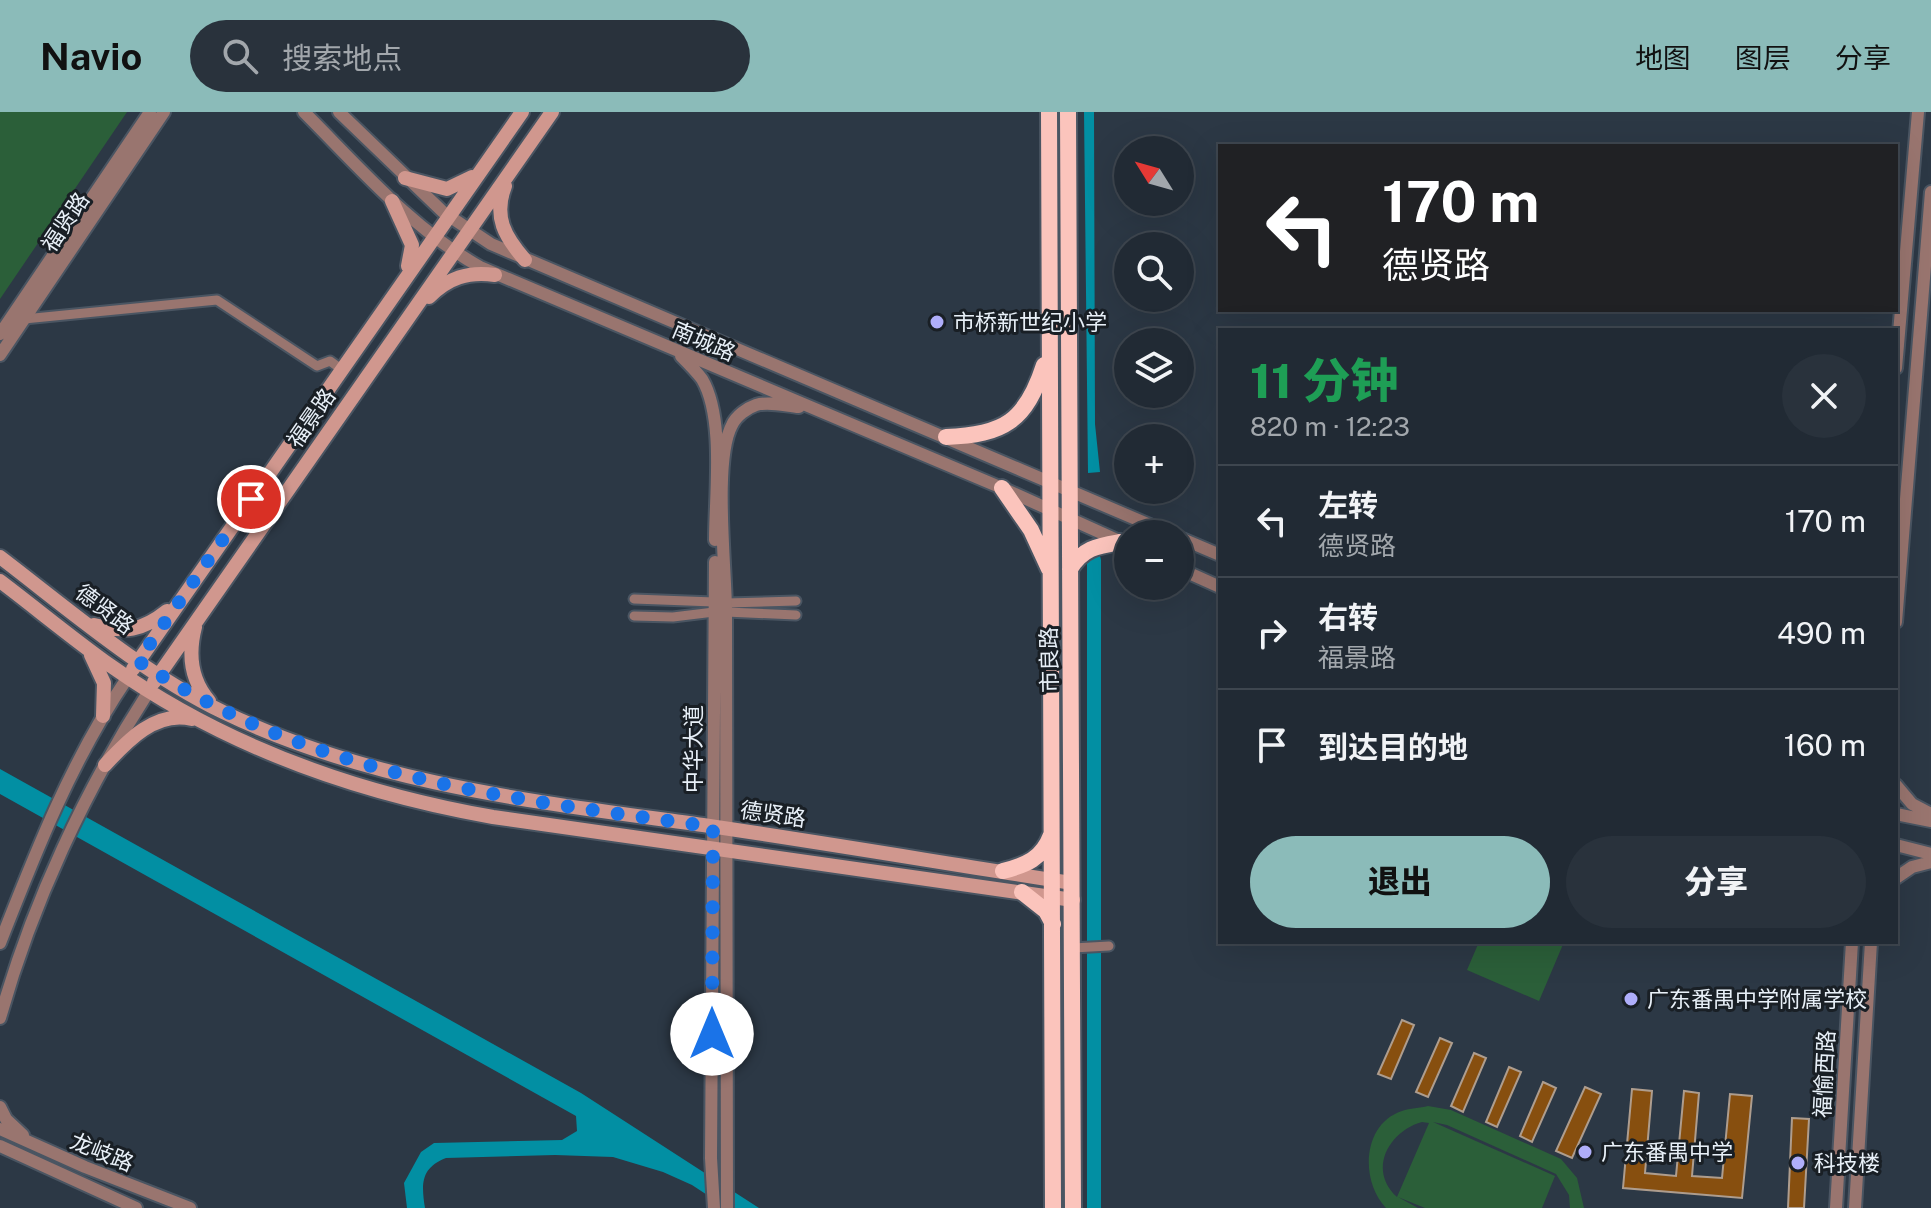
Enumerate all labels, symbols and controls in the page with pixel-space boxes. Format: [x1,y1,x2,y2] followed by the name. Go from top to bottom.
[190,20,750,92] search box
[40,34,142,79] text: Navio
[218,34,262,78] icon: search
[282,40,402,76] text: 搜索地点
[1635,41,1691,74] text: 地图
[1735,41,1791,74] text: 图层
[1835,41,1891,74] text: 分享
[1114,136,1194,216] north arrow
[1114,136,1194,600] map controls
[1382,169,1539,235] text: 170 m
[1250,176,1354,280] icon: left
[36,187,94,257] street label: 福贤路
[1114,232,1194,312] button: search
[1382,244,1490,286] text: 德贤路
[953,309,1107,335] place label: 市桥新世纪小学
[928,313,946,331] marker: 市桥新世纪小学
[669,316,739,366] street label: 南城路
[1114,328,1194,408] button: layers
[1250,352,1399,409] text: 11 分钟
[1782,354,1866,438] button: close
[281,384,341,452] street label: 福景路
[1250,411,1410,442] text: 820 m · 12:23
[1114,424,1194,504] button: +
[217,465,285,533] pin
[229,477,273,521] icon: arrive
[1318,487,1378,523] text: 左转
[1250,499,1294,543] icon: left
[1785,503,1866,539] text: 170 m
[1114,520,1194,600] button: −
[1318,530,1396,561] text: 德贤路
[71,579,139,639] street label: 德贤路
[1318,599,1378,635] text: 右转
[1250,611,1294,655] icon: right
[1777,615,1866,651] text: 490 m
[1035,627,1063,693] street label: 市良路
[1318,642,1396,673] text: 福景路
[680,705,706,793] street label: 中华大道
[1250,723,1294,767] icon: arrive
[1784,727,1866,763] text: 160 m
[1318,729,1468,765] text: 到达目的地
[739,797,807,831] street label: 德贤路
[1250,836,1550,928] button: 退出
[1566,836,1866,928] button: 分享
[1647,986,1867,1012] place label: 广东番禺中学附属学校
[1622,990,1640,1008] marker: 广东番禺中学附属学校
[670,992,754,1076] position arrow
[1809,1029,1839,1119] street label: 福愉西路
[67,1128,137,1176] street label: 龙岐路
[1601,1139,1733,1165] place label: 广东番禺中学
[1576,1143,1594,1161] marker: 广东番禺中学
[1814,1150,1880,1176] place label: 科技楼
[1789,1154,1807,1172] marker: 科技楼

